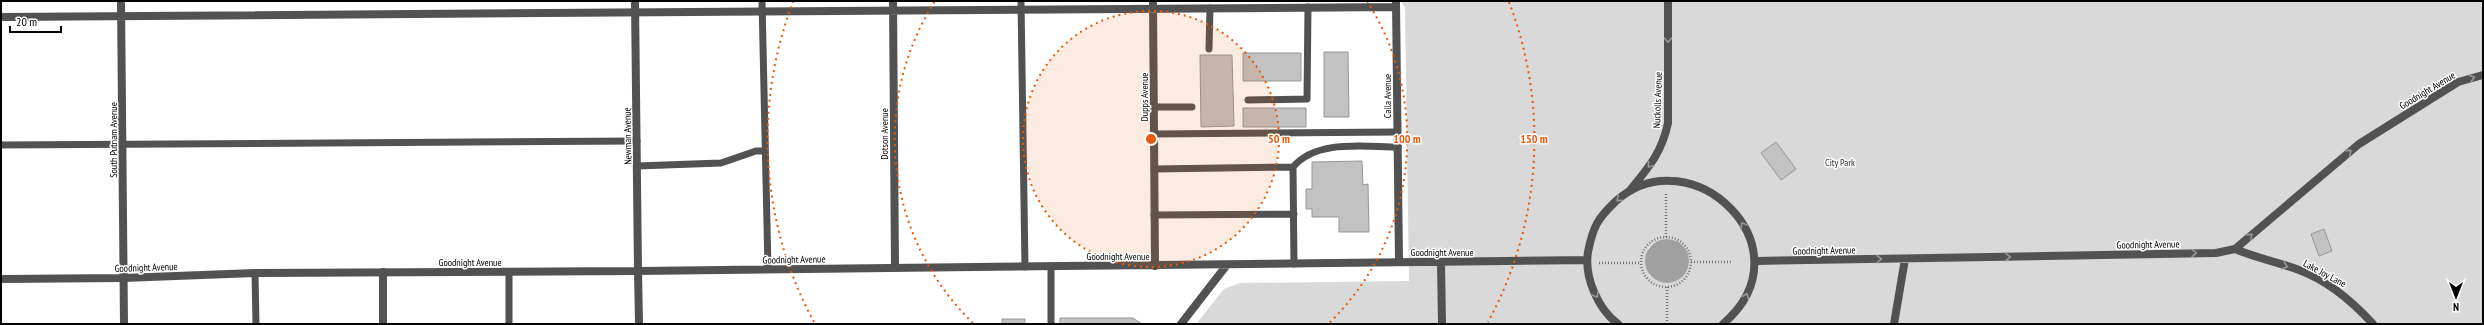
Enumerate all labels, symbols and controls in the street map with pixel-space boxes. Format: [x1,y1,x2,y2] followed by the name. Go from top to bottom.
[10,8,61,34] scale bar
[16,14,37,29] text: 20 m
[1664,37,1672,43] one-way arrow
[2397,69,2458,112] street label: Goodnight Avenue
[1650,72,1665,129] street label: Nuckolls Avenue
[1138,73,1151,121] street label: Dupps Avenue
[1381,74,1394,118] street label: Calla Avenue
[2468,74,2475,83] one-way arrow
[107,102,120,178] street label: South Putnam Avenue
[621,107,634,165] street label: Newman Avenue
[878,108,891,160] street label: Dotson Avenue
[1268,131,1290,146] text: 50 m
[1393,131,1421,146] text: 100 m
[1520,131,1548,146] text: 150 m
[1144,132,1158,146] centre of rings
[2344,150,2352,157] one-way arrow
[1825,156,1855,169] park label: City Park
[1647,161,1654,168] one-way arrow
[1617,194,1624,201] one-way arrow
[1740,222,1747,229] one-way arrow
[2245,234,2252,241] one-way arrow
[2116,237,2180,252] street label: Goodnight Avenue
[1792,243,1856,258] street label: Goodnight Avenue
[1410,246,1474,259] street label: Goodnight Avenue
[2191,249,2197,257] one-way arrow
[1086,250,1150,263] street label: Goodnight Avenue
[762,252,826,267] street label: Goodnight Avenue
[2005,252,2011,261] one-way arrow
[1876,255,1882,263] one-way arrow
[438,256,502,269] street label: Goodnight Avenue
[2301,257,2348,290] street label: Lake Joy Lane
[114,260,178,275] street label: Goodnight Avenue
[2282,261,2289,270] one-way arrow
[2436,277,2476,317] north arrow
[1592,291,1599,298] one-way arrow
[1741,293,1749,300] one-way arrow
[2453,300,2459,314] text: N

